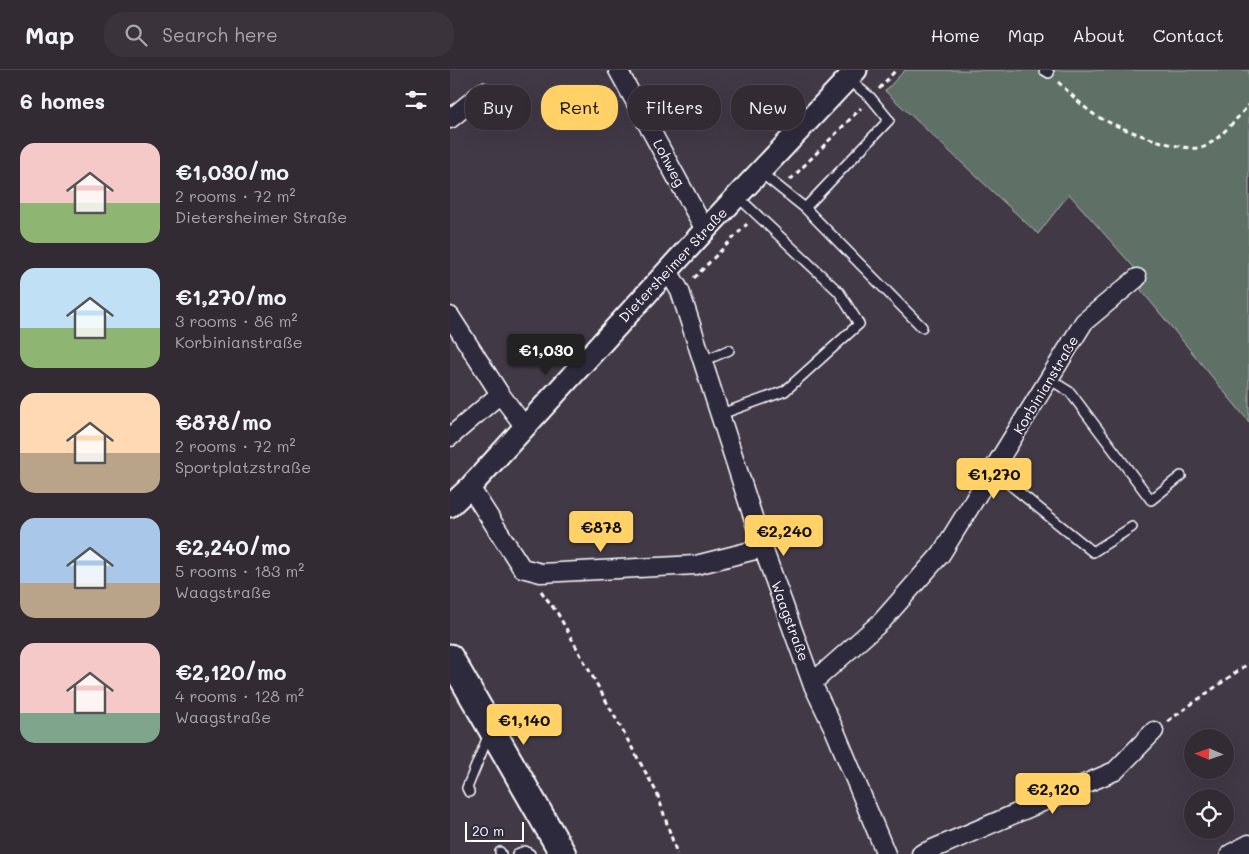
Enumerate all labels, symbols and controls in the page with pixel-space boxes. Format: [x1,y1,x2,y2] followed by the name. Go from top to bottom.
[104,12,454,57] search box
[25,19,74,50] text: Map
[122,21,150,49] icon: search
[162,22,278,47] text: Search here
[931,23,980,47] text: Home
[1008,23,1044,47] text: Map
[1072,23,1125,47] text: About
[1153,23,1224,47] text: Contact
[465,85,531,130] chip: Buy
[541,85,618,130] chip: Rent
[628,85,721,130] chip: Filters
[731,85,805,130] chip: New
[402,86,430,114] icon: filters
[20,87,105,114] text: 6 homes
[649,136,690,190] street label: Lohweg
[175,158,289,185] text: €1,030/mo
[60,163,120,223] icon: home
[175,185,296,206] text: 2 rooms · 72 m²
[614,203,731,326] street label: Dietersheimer Straße
[175,206,347,227] text: Dietersheimer Straße
[175,283,286,310] text: €1,270/mo
[60,288,120,348] icon: home
[175,310,298,331] text: 3 rooms · 86 m²
[175,331,303,352] text: Korbinianstraße
[1009,332,1083,438] street label: Korbinianstraße
[505,334,587,376] pin: €1,030
[518,339,574,360] text: €1,030
[175,408,271,435] text: €878/mo
[60,413,120,473] icon: home
[175,435,296,456] text: 2 rooms · 72 m²
[175,456,311,477] text: Sportplatzstraße
[953,458,1035,500] pin: €1,270
[967,463,1021,484] text: €1,270
[571,510,631,553] pin: €878
[743,514,825,557] pin: €2,240
[580,516,622,537] text: €878
[756,520,812,541] text: €2,240
[175,533,290,560] text: €2,240/mo
[60,538,120,598] icon: home
[175,560,304,581] text: 5 rooms · 183 m²
[767,578,814,664] street label: Waagstraße
[175,581,271,602] text: Waagstraße
[175,658,286,685] text: €2,120/mo
[60,663,120,723] icon: home
[175,685,304,706] text: 4 rooms · 128 m²
[483,704,565,746] pin: €1,140
[175,706,271,727] text: Waagstraße
[498,709,550,730] text: €1,140
[1184,729,1234,779] north arrow
[1184,729,1234,839] map controls
[1012,772,1094,815] pin: €2,120
[1026,778,1080,799] text: €2,120
[1184,789,1234,839] button: locate
[465,819,524,842] scale bar
[472,821,504,840] text: 20 m

